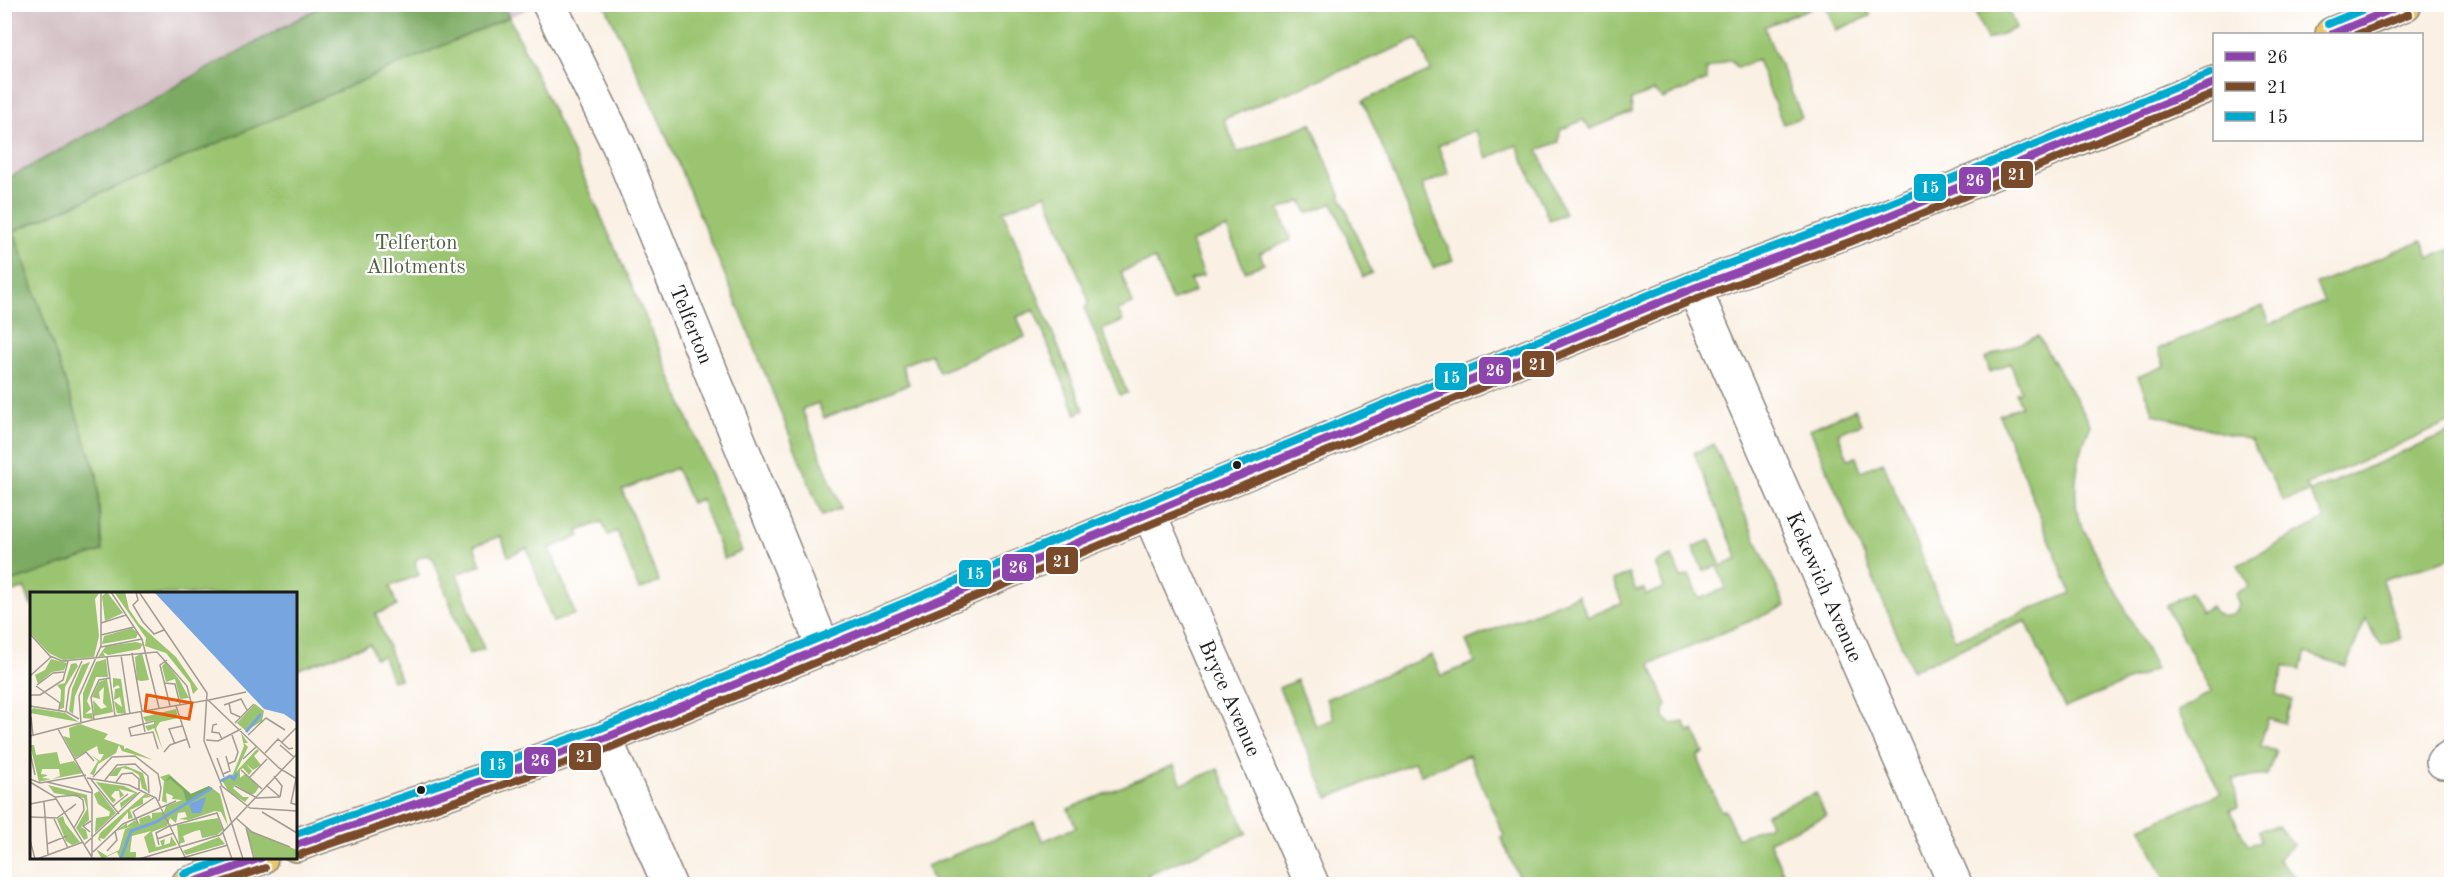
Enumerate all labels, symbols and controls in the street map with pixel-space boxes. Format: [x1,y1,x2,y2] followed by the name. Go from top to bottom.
[2213,33,2423,141] legend
[2267,49,2288,67] text: 26
[2267,79,2288,97] text: 21
[2267,109,2288,127] text: 15
[2000,160,2034,189] line badge: 21
[1958,166,1992,195] line badge: 26
[2008,168,2026,184] text: 21
[1913,173,1947,202] line badge: 15
[1966,174,1984,190] text: 26
[1921,181,1939,197] text: 15
[366,233,466,278] park label: Telferton Allotments
[665,282,716,368] street label: Telferton
[1521,350,1555,378] line badge: 21
[1478,356,1512,385] line badge: 26
[1529,358,1547,374] text: 21
[1434,362,1468,391] line badge: 15
[1486,364,1504,380] text: 26
[1442,371,1460,387] text: 15
[1231,459,1243,471] unlabelled marker
[1781,509,1865,665] street label: Kekewich Avenue
[1045,546,1079,575] line badge: 21
[1001,553,1035,582] line badge: 26
[1053,555,1071,571] text: 21
[958,559,992,588] line badge: 15
[1009,561,1027,577] text: 26
[966,567,984,583] text: 15
[30,592,297,859] inset map
[1194,637,1264,760] street label: Bryce Avenue
[568,742,602,771] line badge: 21
[523,746,557,775] line badge: 26
[480,750,514,779] line badge: 15
[576,750,594,766] text: 21
[531,754,549,770] text: 26
[488,758,506,774] text: 15
[415,784,427,796] unlabelled marker

